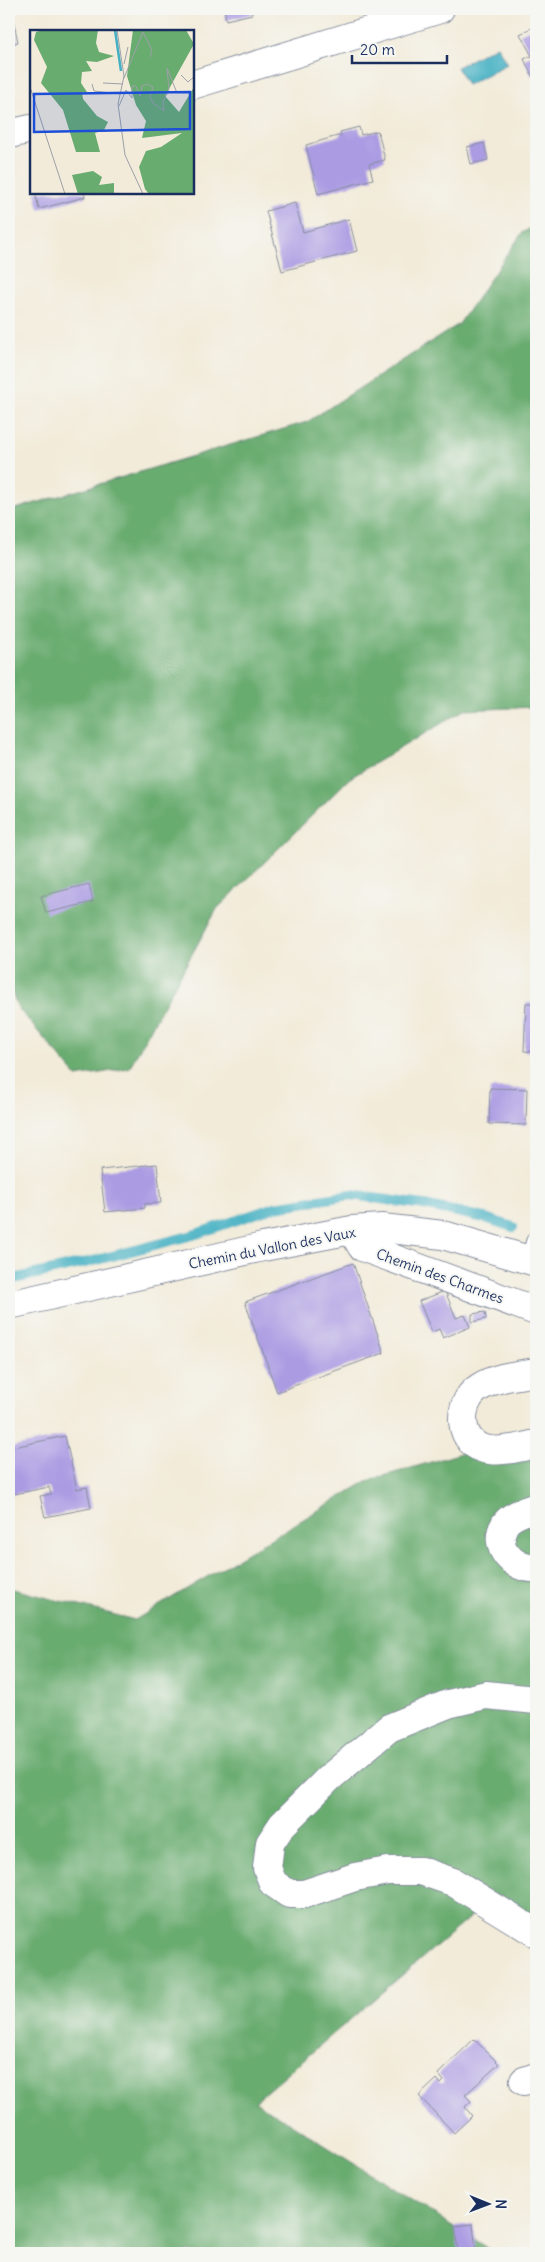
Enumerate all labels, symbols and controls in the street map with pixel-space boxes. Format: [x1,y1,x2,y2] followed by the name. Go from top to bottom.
[30,30,194,194] inset map
[352,32,448,64] scale bar
[360,40,395,59] text: 20 m
[187,1223,357,1273] street label: Chemin du Vallon des Vaux
[374,1245,506,1307] street label: Chemin des Charmes
[462,2180,512,2230] north arrow
[492,2199,510,2209] text: N

